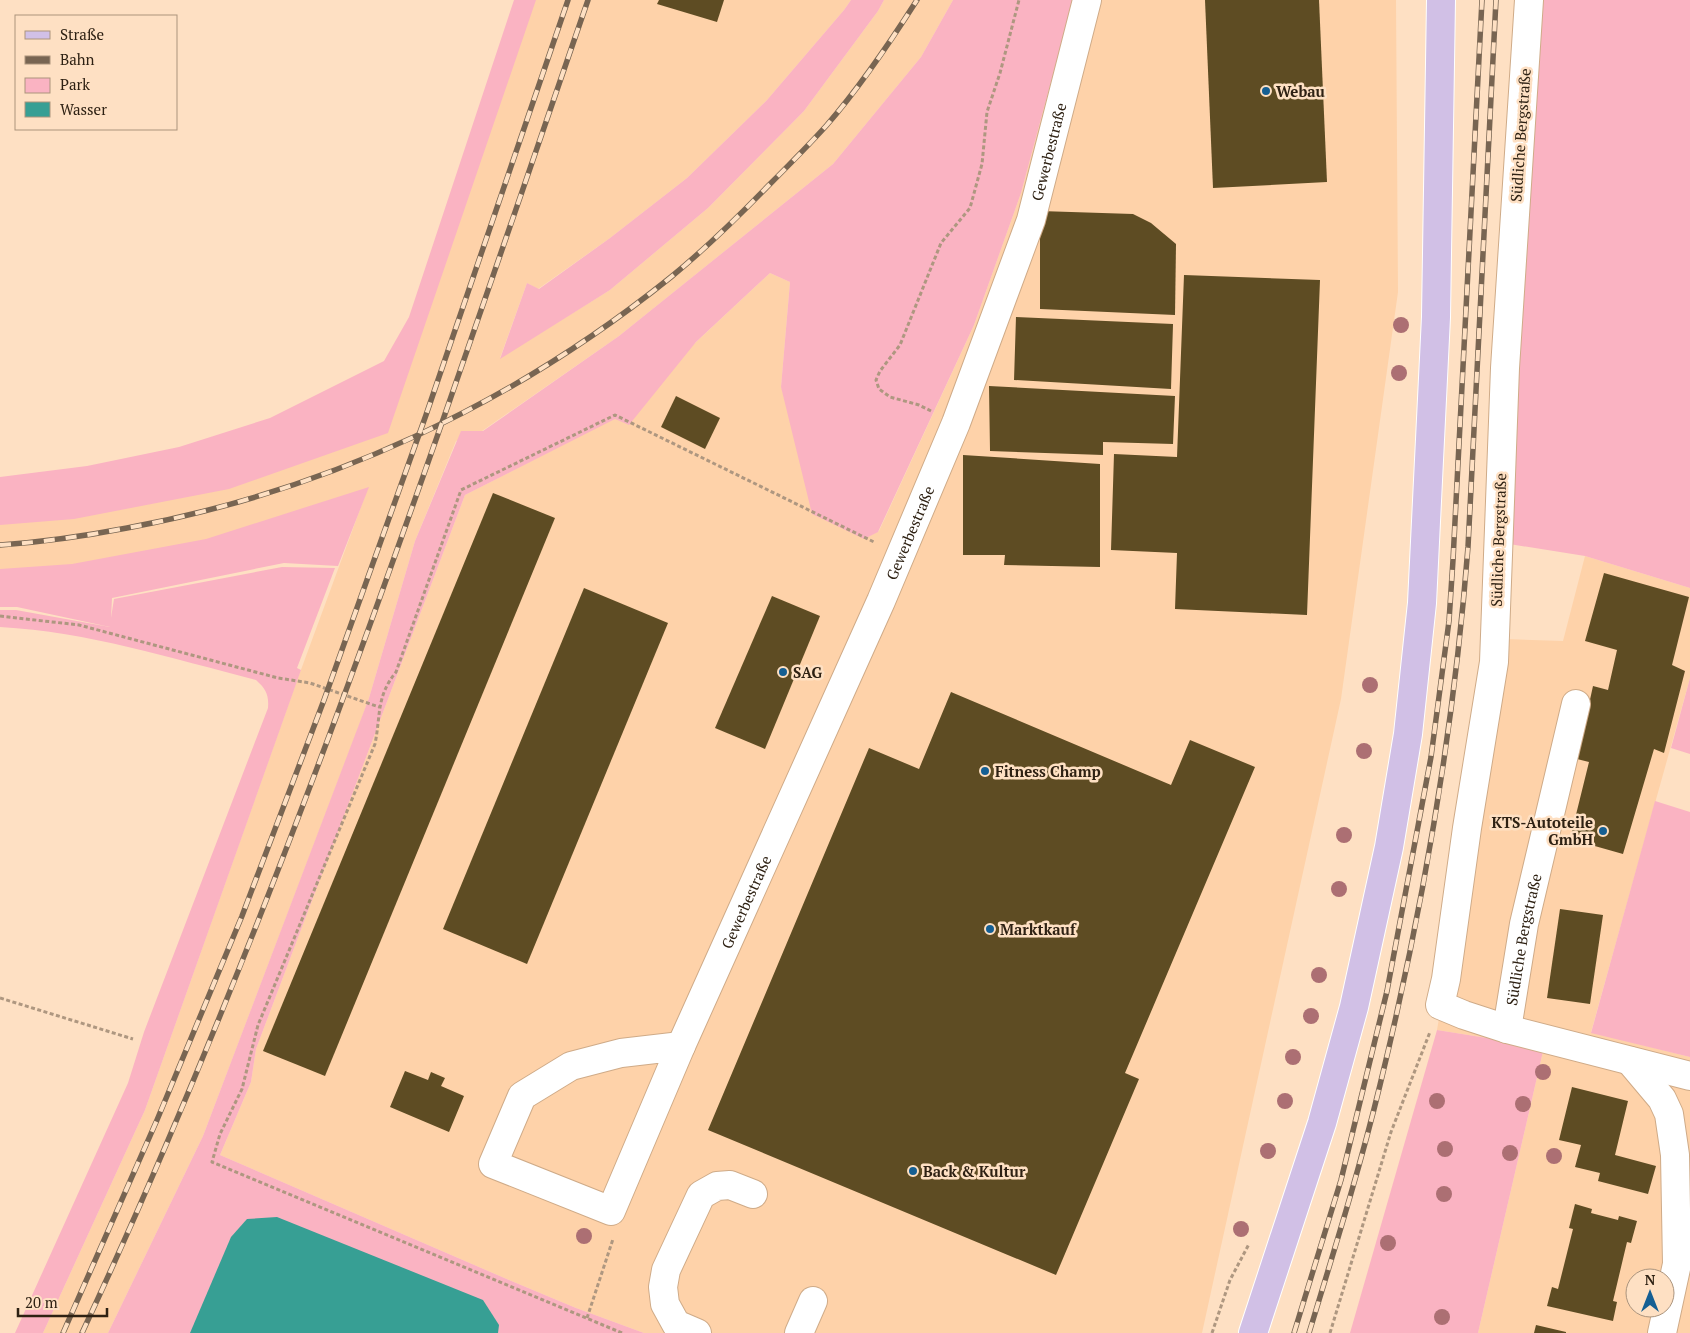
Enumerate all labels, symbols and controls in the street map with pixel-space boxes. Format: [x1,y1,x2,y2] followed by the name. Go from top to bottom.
[15,15,178,130] legend
[60,24,104,44] text: Straße
[60,49,95,69] text: Bahn
[1505,68,1535,202] street label: Südliche Bergstraße
[60,74,90,94] text: Park
[1276,81,1326,101] place label: Webau
[1260,85,1272,97] marker: Webau
[60,99,107,119] text: Wasser
[1026,101,1070,203] street label: Gewerbestraße
[1486,473,1510,607] street label: Südliche Bergstraße
[881,483,938,583] street label: Gewerbestraße
[793,662,823,682] place label: SAG
[777,666,789,678] marker: SAG
[995,761,1101,781] place label: Fitness Champ
[979,765,991,777] marker: Fitness Champ
[1491,812,1593,849] place label: KTS-Autoteile GmbH
[1597,825,1609,837] marker: KTS-Autoteile GmbH
[716,852,775,952] street label: Gewerbestraße
[1501,871,1546,1007] street label: Südliche Bergstraße
[1000,919,1077,939] place label: Marktkauf
[984,923,996,935] marker: Marktkauf
[923,1161,1026,1181] place label: Back & Kultur
[907,1165,919,1177] marker: Back & Kultur
[1625,1268,1675,1318] north arrow
[1645,1270,1656,1289] text: N
[18,1286,106,1318] scale bar
[25,1292,58,1312] text: 20 m

